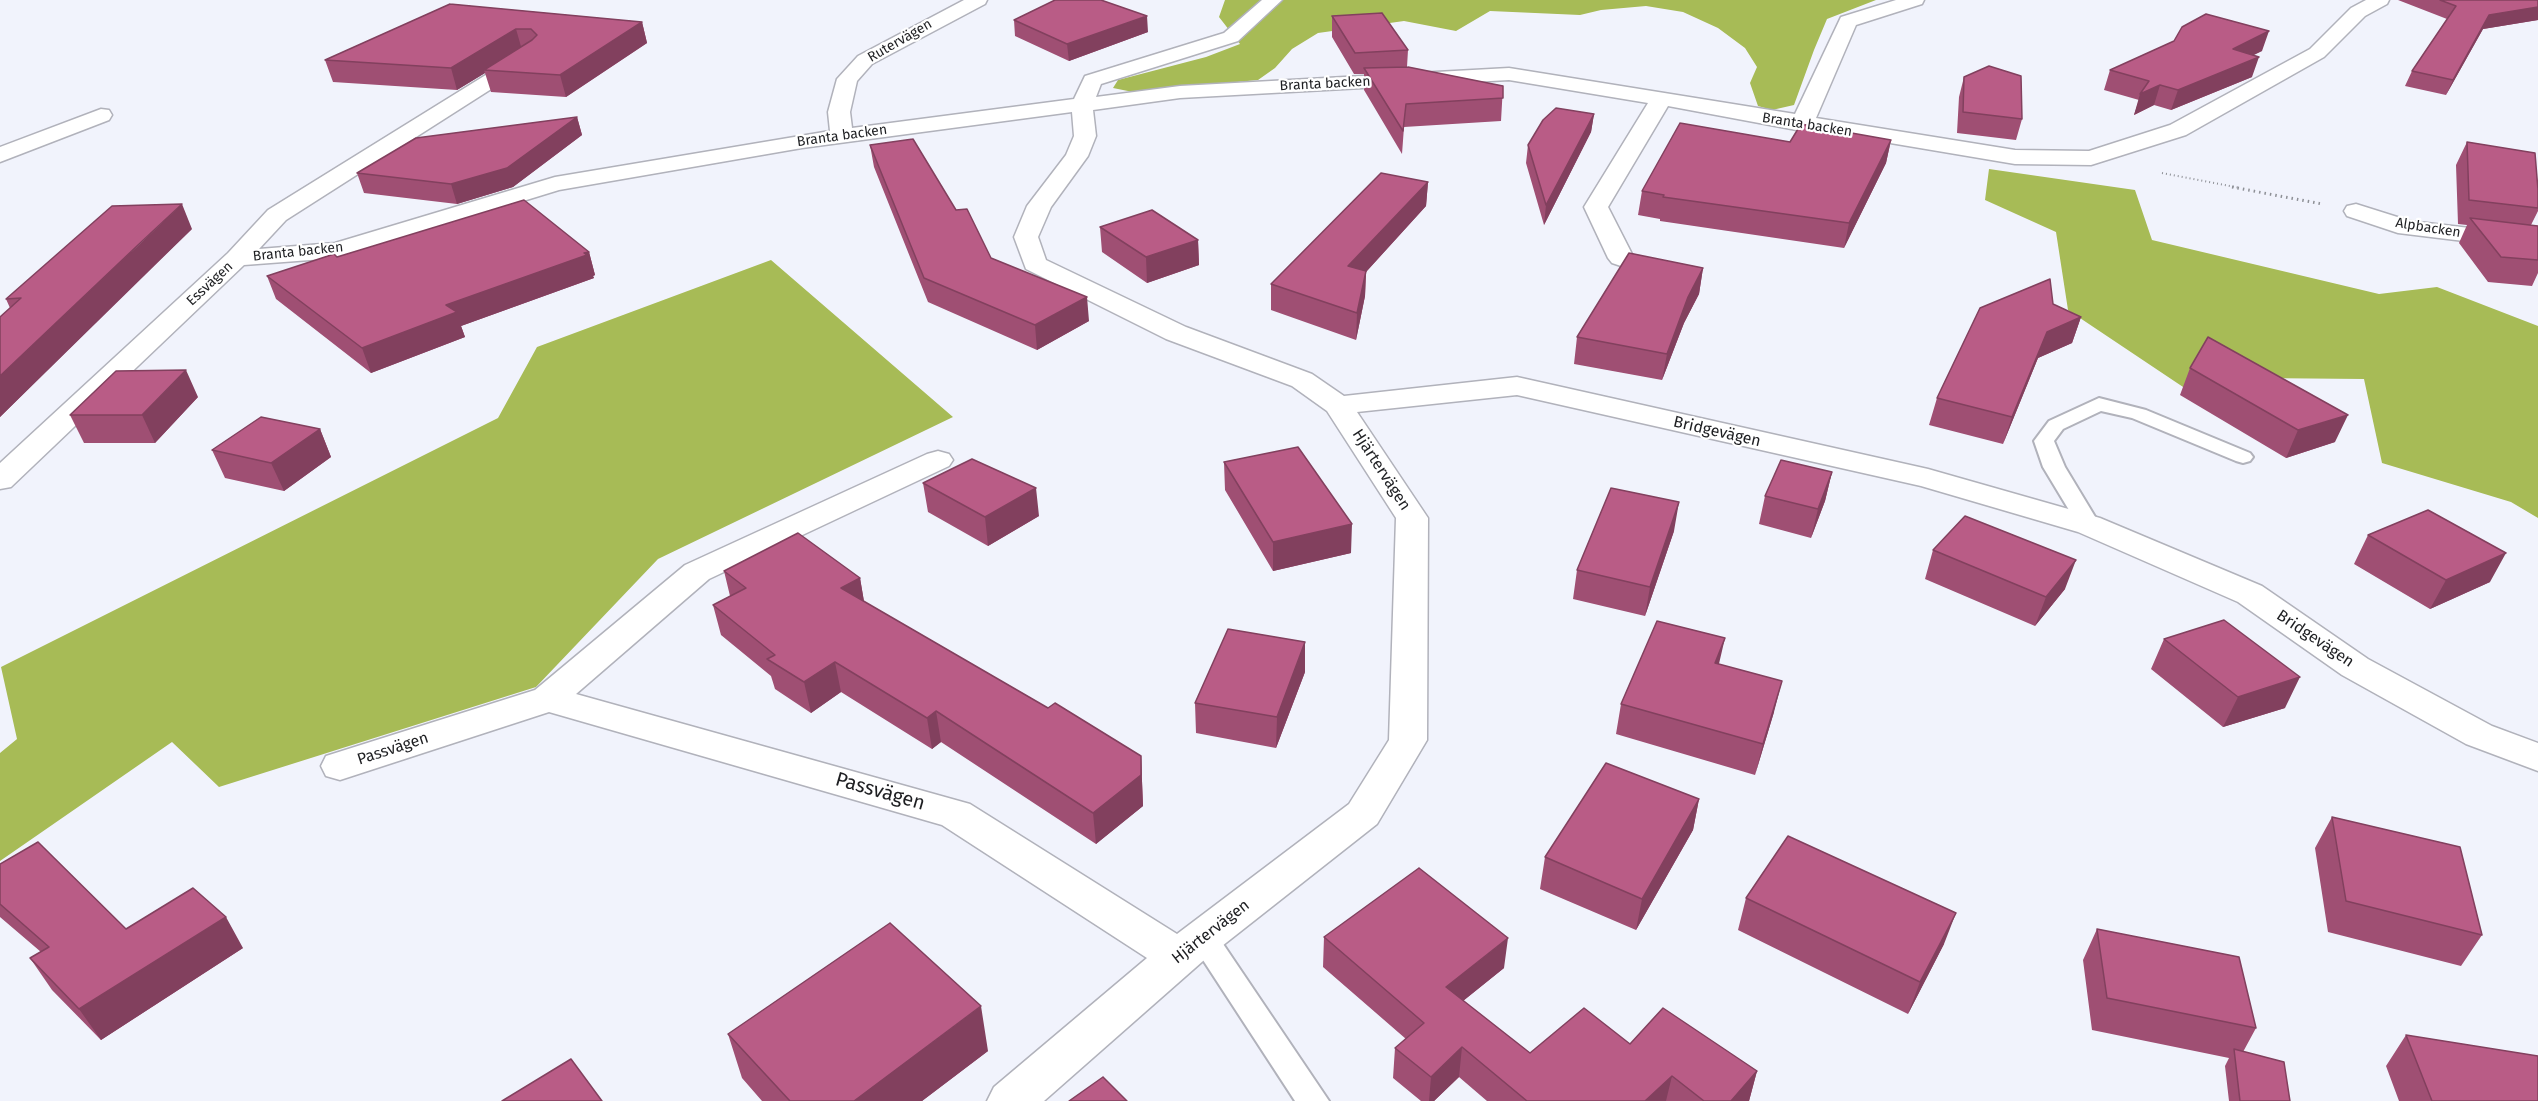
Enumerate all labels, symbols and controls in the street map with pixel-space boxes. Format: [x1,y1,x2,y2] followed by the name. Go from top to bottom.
[865,16,935,66] street label: Rutervägen
[1279,73,1371,95] street label: Branta backen
[1761,110,1853,140] street label: Branta backen
[796,121,888,151] street label: Branta backen
[2394,215,2462,241] street label: Alpbacken
[252,239,344,265] street label: Branta backen
[183,258,237,310] street label: Essvägen
[1671,413,1763,451] street label: Bridgevägen
[1348,426,1414,514] street label: Hjärtervägen
[2273,606,2357,672] street label: Bridgevägen
[355,728,431,770] street label: Passvägen
[832,768,928,816] street label: Passvägen
[1168,896,1254,968] street label: Hjärtervägen

